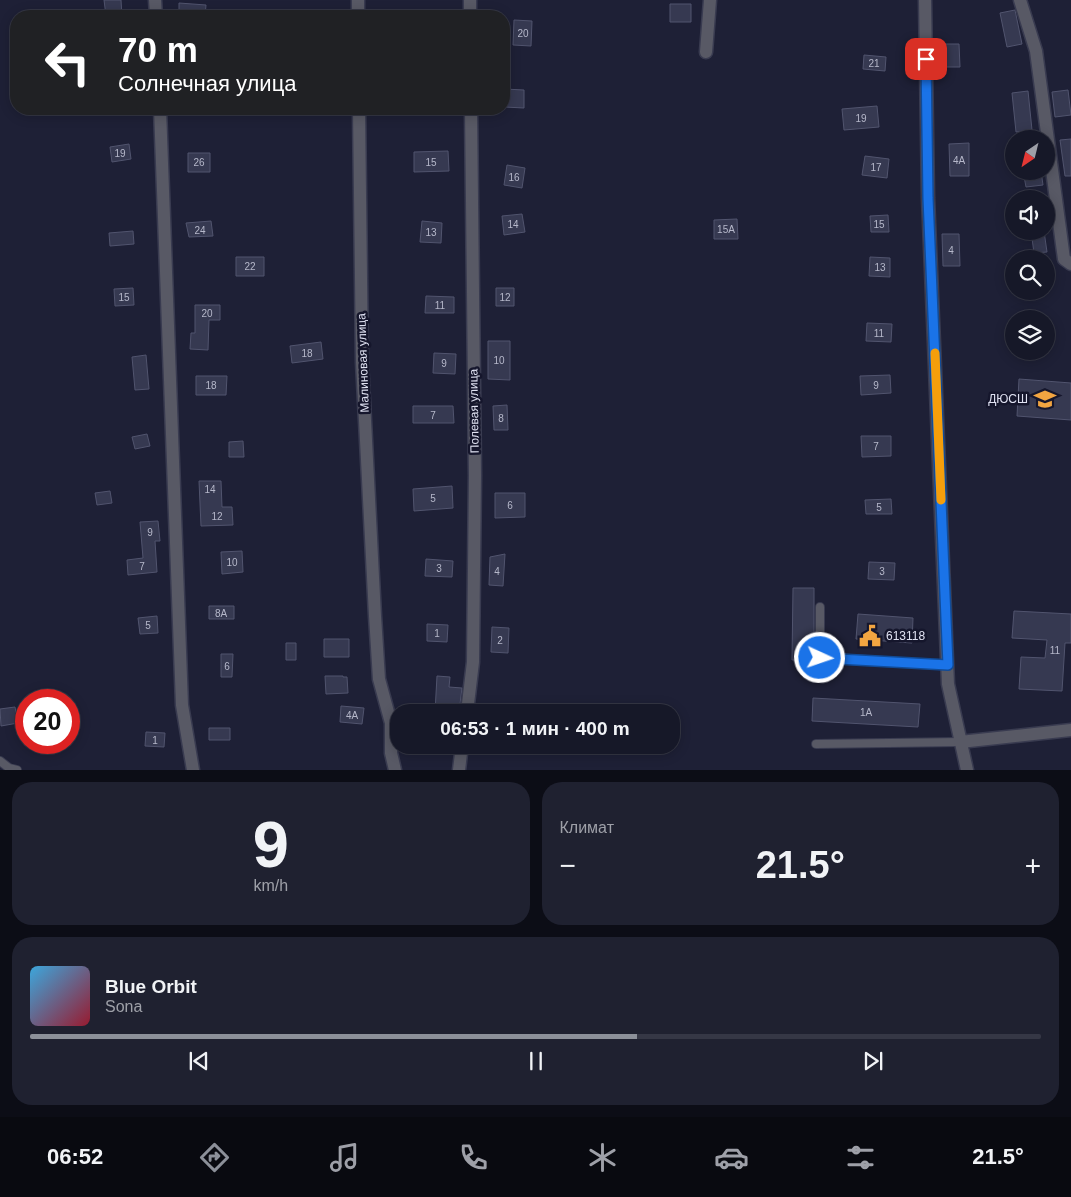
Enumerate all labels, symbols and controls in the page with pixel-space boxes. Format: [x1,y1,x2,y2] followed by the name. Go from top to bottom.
[517,28,529,39] house number: 20
[35,30,100,95] icon: left
[118,30,198,69] text: 70 m
[905,38,947,80] pin
[912,45,940,73] icon: arrive
[868,58,880,69] house number: 21
[118,71,296,96] text: Солнечная улица
[855,113,867,124] house number: 19
[1005,130,1055,180] north arrow
[1005,130,1055,360] map controls
[114,148,126,159] house number: 19
[953,155,965,166] house number: 4А
[193,157,205,168] house number: 26
[425,157,437,168] house number: 15
[870,162,882,173] house number: 17
[508,172,520,183] house number: 16
[1005,190,1055,240] button: sound
[507,219,519,230] house number: 14
[873,219,885,230] house number: 15
[717,224,735,235] house number: 15А
[194,225,206,236] house number: 24
[425,227,437,238] house number: 13
[948,245,954,256] house number: 4
[1005,250,1055,300] button: search
[244,261,256,272] house number: 22
[874,262,886,273] house number: 13
[118,292,130,303] house number: 15
[499,292,511,303] house number: 12
[435,300,446,311] house number: 11
[201,308,213,319] house number: 20
[1005,310,1055,360] button: layers
[354,313,372,413] street label: Малиновая улица
[874,328,885,339] house number: 11
[301,348,313,359] house number: 18
[493,355,505,366] house number: 10
[441,358,447,369] house number: 9
[466,368,482,453] street label: Полевая улица
[205,380,217,391] house number: 18
[873,380,879,391] house number: 9
[1032,386,1058,412] school or university icon: ДЮСШ
[988,392,1028,406] place label: ДЮСШ
[430,410,436,421] house number: 7
[498,413,504,424] house number: 8
[873,441,879,452] house number: 7
[204,484,216,495] house number: 14
[430,493,436,504] house number: 5
[507,500,513,511] house number: 6
[876,502,882,513] house number: 5
[211,511,223,522] house number: 12
[147,527,153,538] house number: 9
[226,557,238,568] house number: 10
[139,561,145,572] house number: 7
[436,563,442,574] house number: 3
[494,566,500,577] house number: 4
[879,566,885,577] house number: 3
[215,608,227,619] house number: 8А
[145,620,151,631] house number: 5
[857,623,883,649] public building icon: 613118
[434,628,440,639] house number: 1
[886,629,925,643] place label: 613118
[793,631,845,683] position arrow
[497,635,503,646] house number: 2
[1050,645,1061,656] house number: 11
[224,661,230,672] house number: 6
[15,689,80,754] speed limit sign: 20
[860,707,872,718] house number: 1А
[346,710,358,721] house number: 4А
[440,718,630,739] text: 06:53 · 1 мин · 400 m
[152,735,158,746] house number: 1
[253,808,289,881] text: 9
[560,819,614,836] text: Климат
[756,844,845,886] text: 21.5°
[560,850,576,881] text: −
[1025,850,1041,881] text: +
[253,877,288,894] text: km/h
[105,976,197,997] text: Blue Orbit
[105,998,142,1015] text: Sona
[185,1047,213,1075] icon: previous
[522,1047,550,1075] icon: pause
[859,1047,887,1075] icon: next
[197,1140,232,1175] icon: directions
[327,1140,362,1175] icon: music
[456,1140,491,1175] icon: phone
[585,1140,620,1175] icon: climate
[714,1140,749,1175] icon: car
[843,1140,878,1175] icon: filters
[47,1144,103,1169] text: 06:52
[972,1144,1024,1169] text: 21.5°

